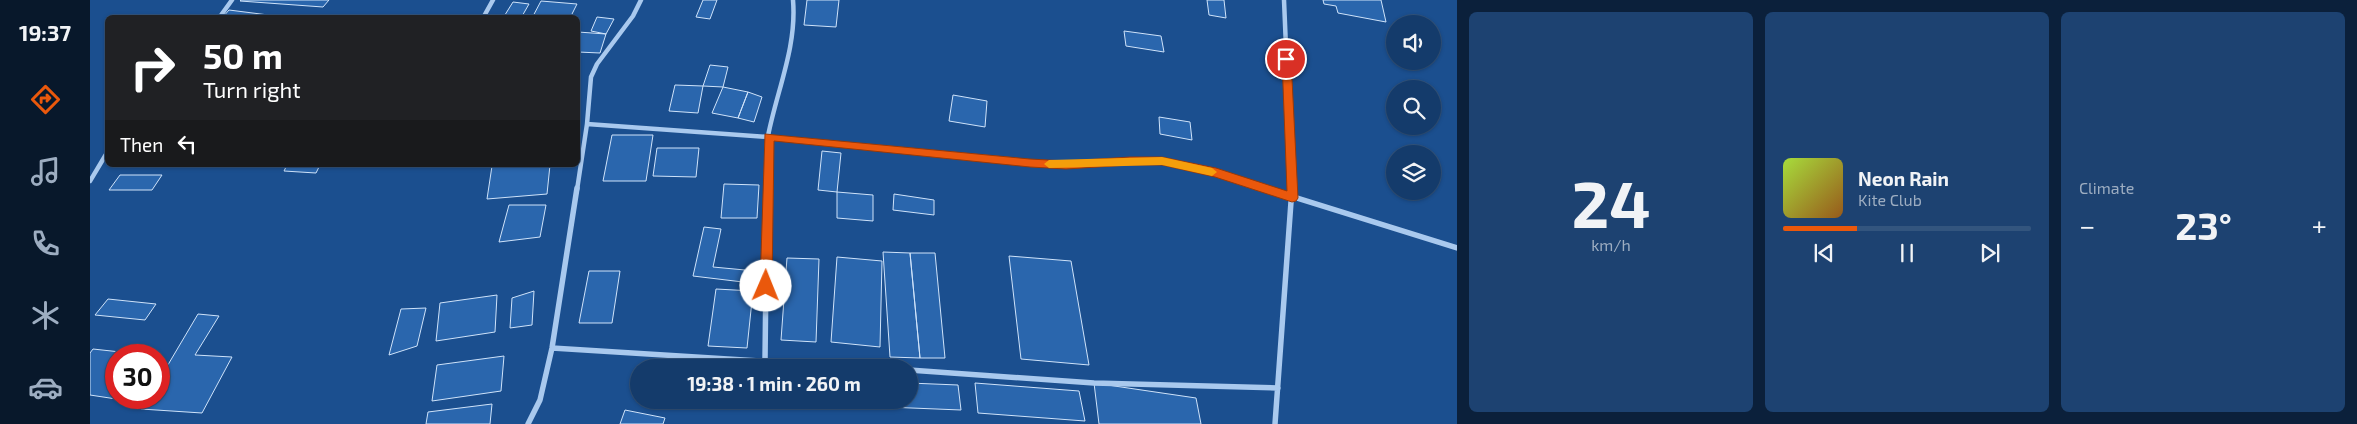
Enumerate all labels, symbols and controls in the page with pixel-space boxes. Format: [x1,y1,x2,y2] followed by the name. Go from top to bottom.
[1386,15,1441,200] map controls
[1386,15,1441,70] button: sound
[19,19,71,45] text: 19:37
[203,34,283,76] text: 50 m
[120,35,185,100] icon: right
[1265,38,1307,80] pin
[1272,45,1300,73] icon: arrive
[203,76,301,102] text: Turn right
[1386,80,1441,135] button: search
[28,82,63,117] icon: directions
[173,130,201,158] icon: left
[120,133,163,156] text: Then
[1386,145,1441,200] button: layers
[28,154,63,189] icon: music
[1571,163,1651,241] text: 24
[1858,167,1949,190] text: Neon Rain
[2079,178,2134,197] text: Climate
[1858,190,1922,209] text: Kite Club
[2175,202,2232,248] text: 23°
[2079,208,2095,242] text: −
[2312,208,2327,242] text: +
[28,226,63,261] icon: phone
[1591,235,1631,254] text: km/h
[1810,239,1838,267] icon: previous
[1893,239,1921,267] icon: pause
[1976,239,2004,267] icon: next
[739,259,791,311] position arrow
[28,298,63,333] icon: climate
[105,344,170,409] speed limit sign: 30
[28,370,63,405] icon: car
[687,372,861,395] text: 19:38 · 1 min · 260 m

